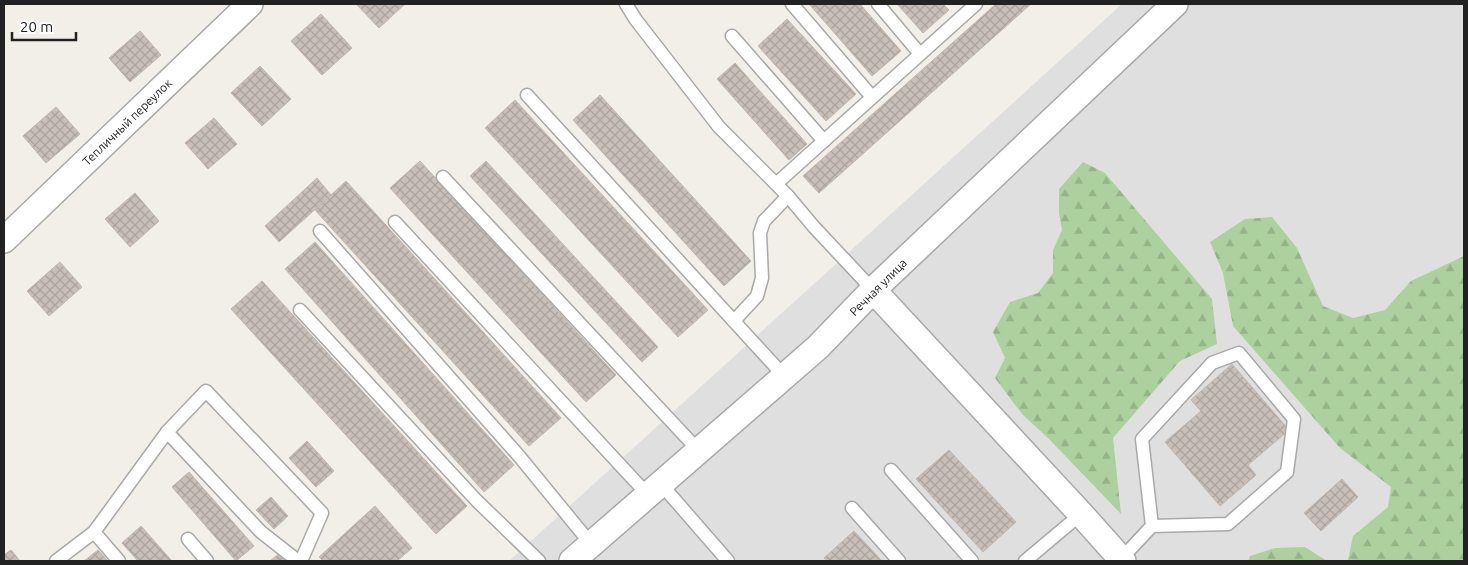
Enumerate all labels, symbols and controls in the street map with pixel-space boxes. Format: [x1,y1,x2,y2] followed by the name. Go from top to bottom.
[12,10,76,42] scale bar
[20,18,53,35] text: 20 m
[80,76,174,168] street label: Тепличный переулок
[847,256,909,318] street label: Речная улица

